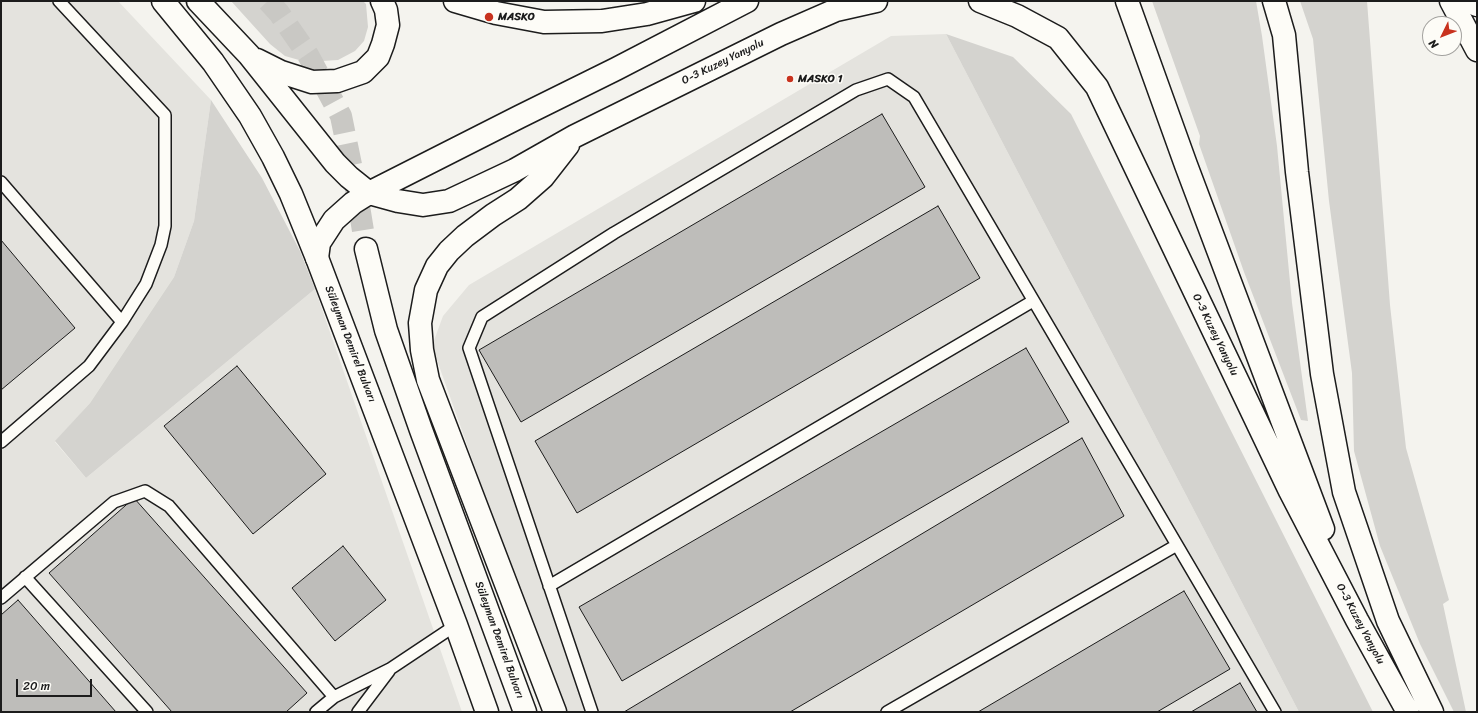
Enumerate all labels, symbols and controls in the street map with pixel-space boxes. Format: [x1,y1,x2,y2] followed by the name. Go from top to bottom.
[498,10,535,24] place label: MASKO
[483,11,495,23] marker: MASKO
[1422,16,1462,56] north arrow
[1424,35,1443,53] text: N
[680,36,766,88] street label: O-3 Kuzey Yanyolu
[798,72,842,86] place label: MASKO 1
[785,74,795,84] marker: MASKO 1
[322,284,378,404] street label: Süleyman Demirel Bulvarı
[1189,292,1241,378] street label: O-3 Kuzey Yanyolu
[472,580,526,700] street label: Süleyman Demirel Bulvarı
[1333,581,1387,667] street label: O-3 Kuzey Yanyolu
[18,671,94,697] scale bar
[23,675,50,697] text: 20 m

